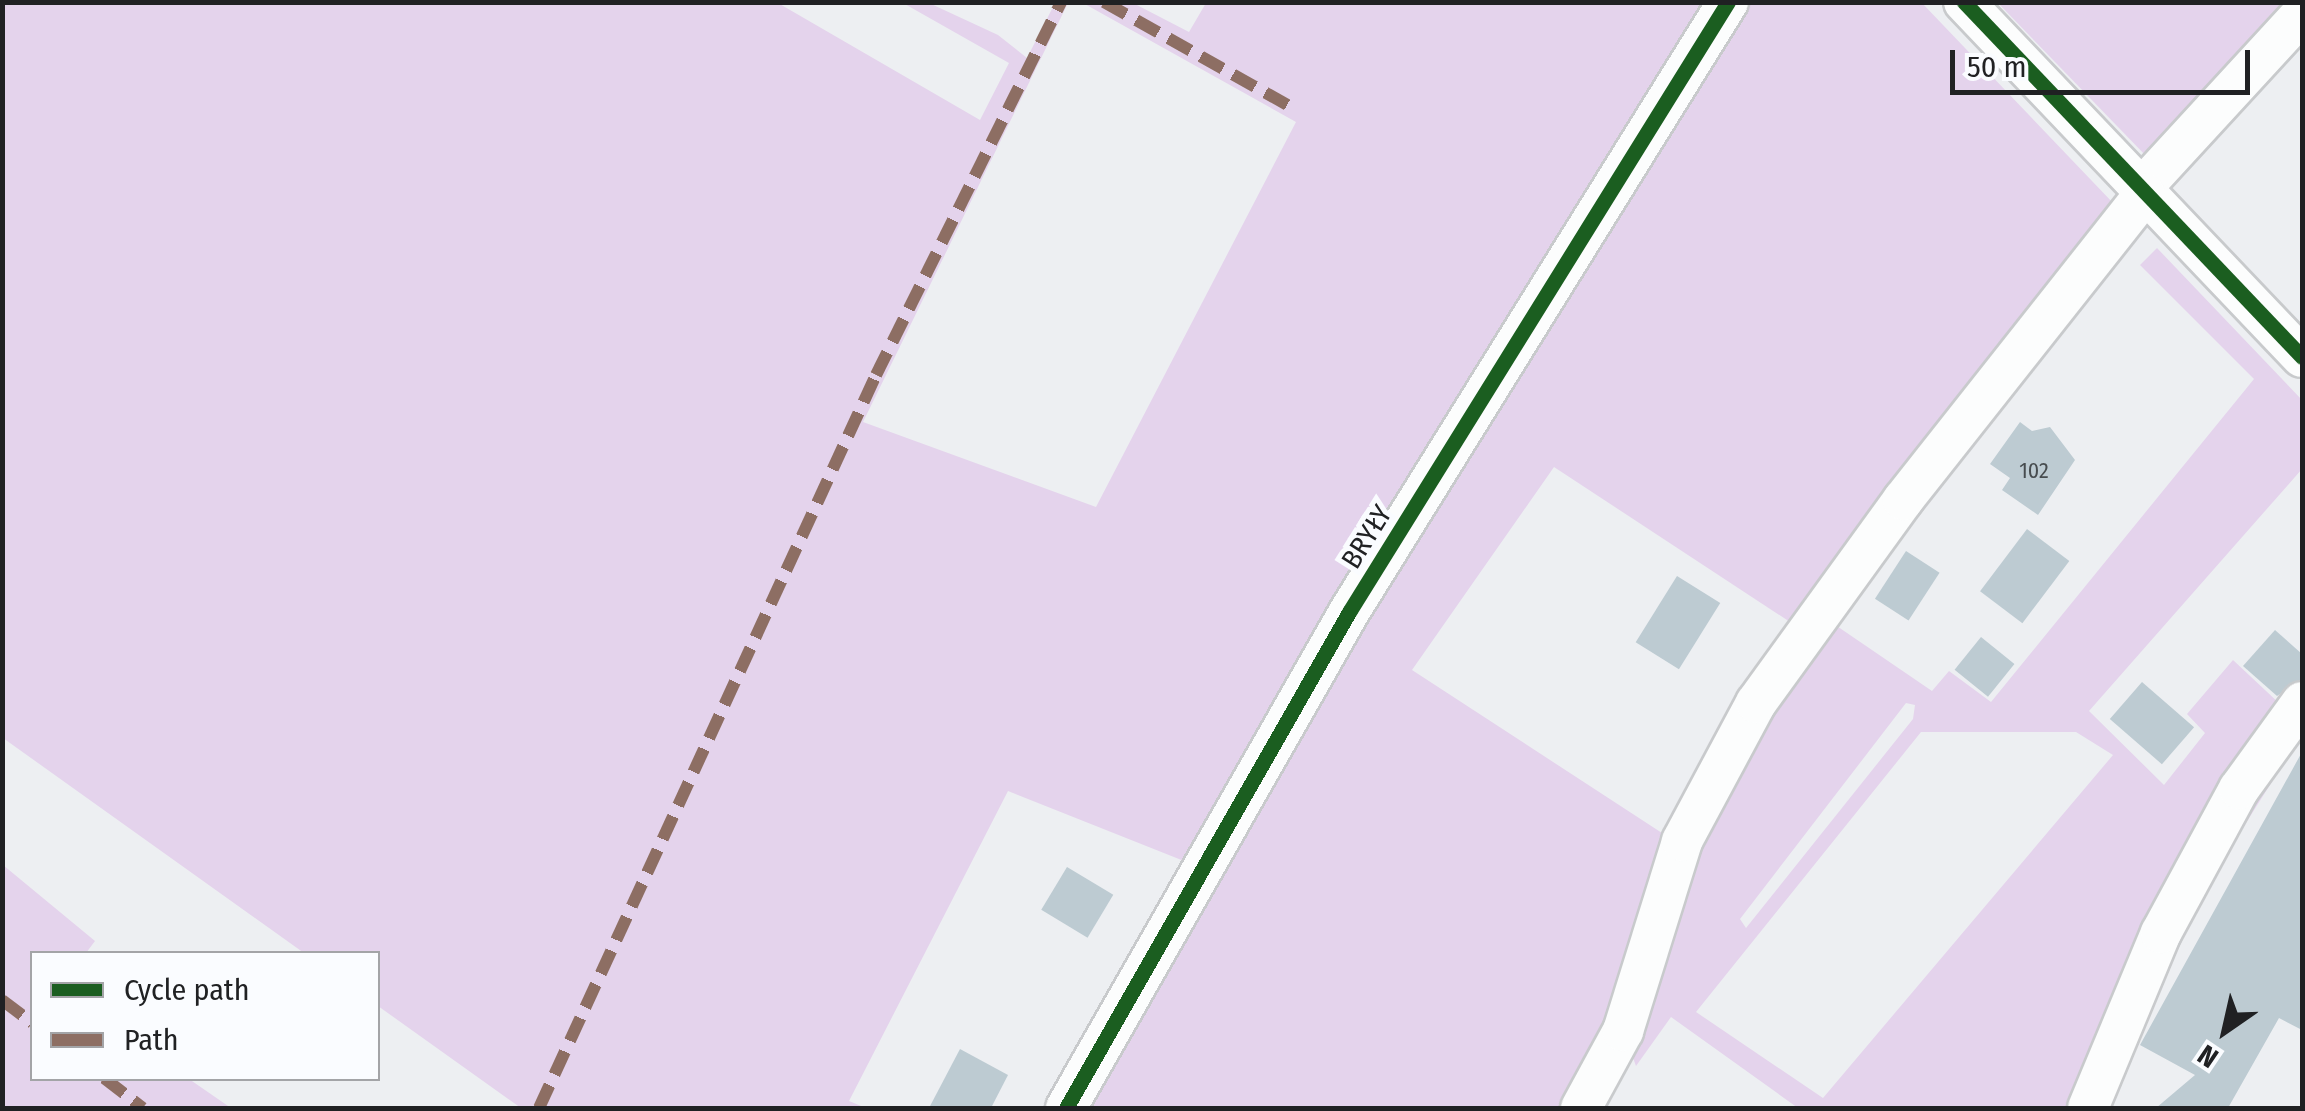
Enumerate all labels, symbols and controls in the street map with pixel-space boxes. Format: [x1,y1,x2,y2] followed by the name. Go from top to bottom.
[1955,30,2255,92] scale bar
[1967,49,2027,85] text: 50 m
[2019,458,2049,484] house number: 102
[1335,499,1399,575] street label: BRYŁY
[30,951,380,1081] legend
[124,972,250,1008] text: Cycle path
[2175,981,2275,1081] north arrow
[124,1022,178,1058] text: Path
[2192,1038,2224,1075] text: N

